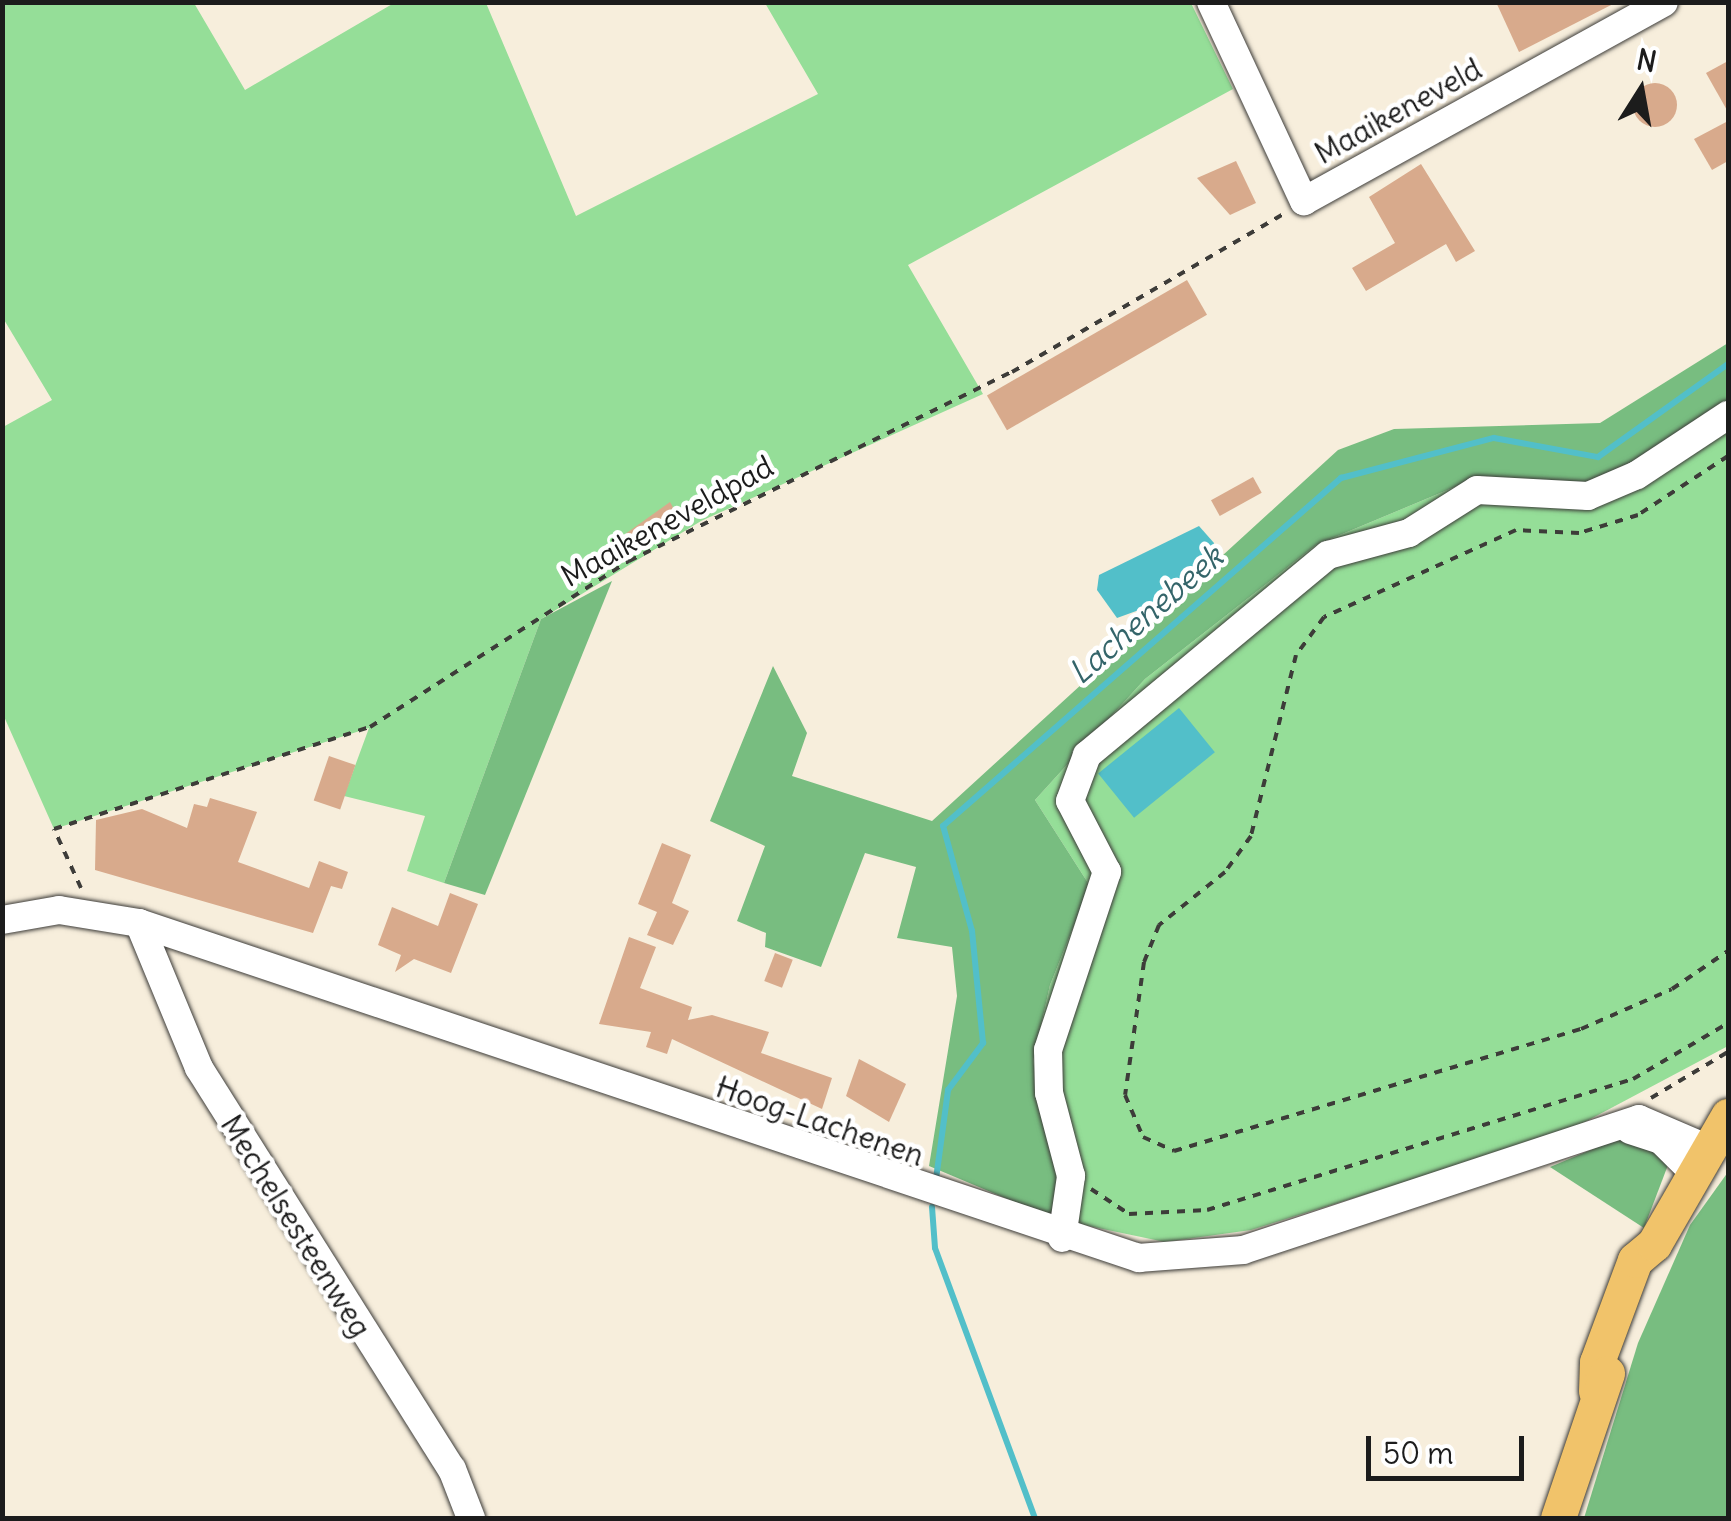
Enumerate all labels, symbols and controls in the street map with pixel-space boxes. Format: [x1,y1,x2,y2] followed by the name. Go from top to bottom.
[1591,40,1691,140] north arrow
[1634,41,1660,80] text: N
[1308,50,1488,172] street label: Maaikeneveld
[555,448,779,594] street label: Maaikeneveldpad
[1061,538,1231,692] water label: Lachenebeek
[711,1069,929,1173] street label: Hoog-Lachenen
[213,1108,379,1344] street label: Mechelsesteenweg
[1371,1416,1528,1478] scale bar
[1383,1434,1453,1472] text: 50 m

